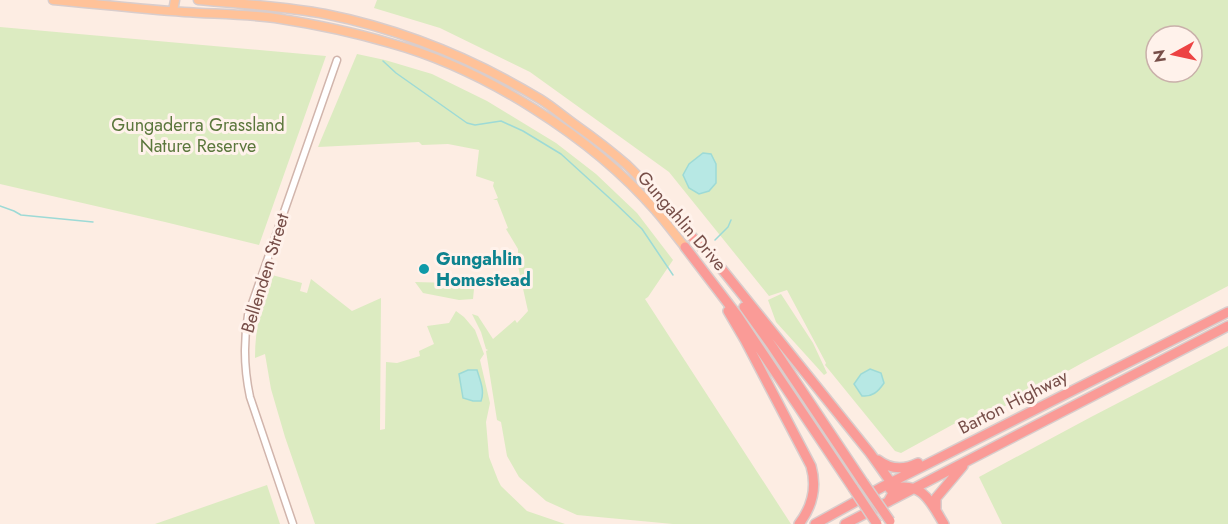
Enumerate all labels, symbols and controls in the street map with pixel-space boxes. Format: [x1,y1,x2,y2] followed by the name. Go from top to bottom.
[1144,24,1204,84] north arrow
[1147,48,1172,64] text: N
[111,112,285,159] park label: Gungaderra Grassland Nature Reserve
[631,165,733,277] street label: Gungahlin Drive
[234,209,296,336] street label: Bellenden Street
[436,246,531,293] place label: Gungahlin Homestead
[417,262,431,276] marker: Gungahlin Homestead
[954,363,1072,441] street label: Barton Highway

